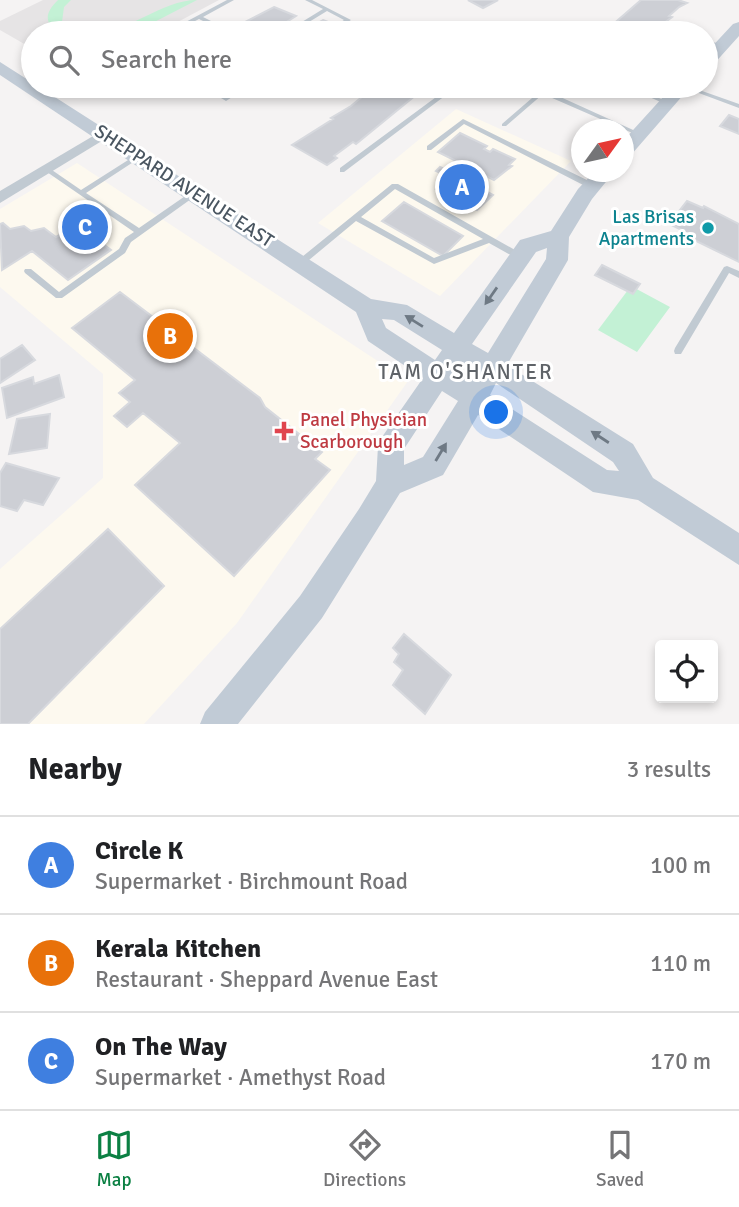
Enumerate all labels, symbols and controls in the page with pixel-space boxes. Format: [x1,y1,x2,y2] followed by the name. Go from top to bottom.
[21,21,718,98] search box
[45,41,83,79] icon: search
[101,44,232,76] text: Search here
[90,119,279,253] street label: SHEPPARD AVENUE EAST
[571,119,634,182] north arrow
[439,161,485,213] pin: A
[62,201,108,253] pin: C
[599,205,694,251] place label: Las Brisas Apartments
[700,220,716,236] marker: Las Brisas Apartments
[484,287,498,305] one-way arrow
[147,310,193,362] pin: B
[404,314,423,327] one-way arrow
[378,359,554,385] district label: TAM O'SHANTER
[479,395,513,429] your location
[300,408,427,454] place label: Panel Physician Scarborough
[274,421,294,441] marker: Panel Physician Scarborough
[590,431,609,444] one-way arrow
[435,443,447,462] one-way arrow
[655,640,718,703] map controls
[655,640,718,703] button: locate
[28,751,122,788] text: Nearby
[627,755,711,784] text: 3 results
[95,835,184,867] text: Circle K
[44,851,58,880] text: A
[650,851,711,880] text: 100 m
[95,867,408,896] text: Supermarket · Birchmount Road
[95,933,261,965] text: Kerala Kitchen
[44,949,58,978] text: B
[650,949,711,978] text: 110 m
[95,965,438,994] text: Restaurant · Sheppard Avenue East
[95,1031,227,1063] text: On The Way
[44,1047,58,1076] text: C
[650,1047,711,1076] text: 170 m
[95,1063,386,1092] text: Supermarket · Amethyst Road
[95,1126,133,1192] tab: Map
[323,1126,406,1192] tab: Directions
[596,1126,644,1192] tab: Saved

